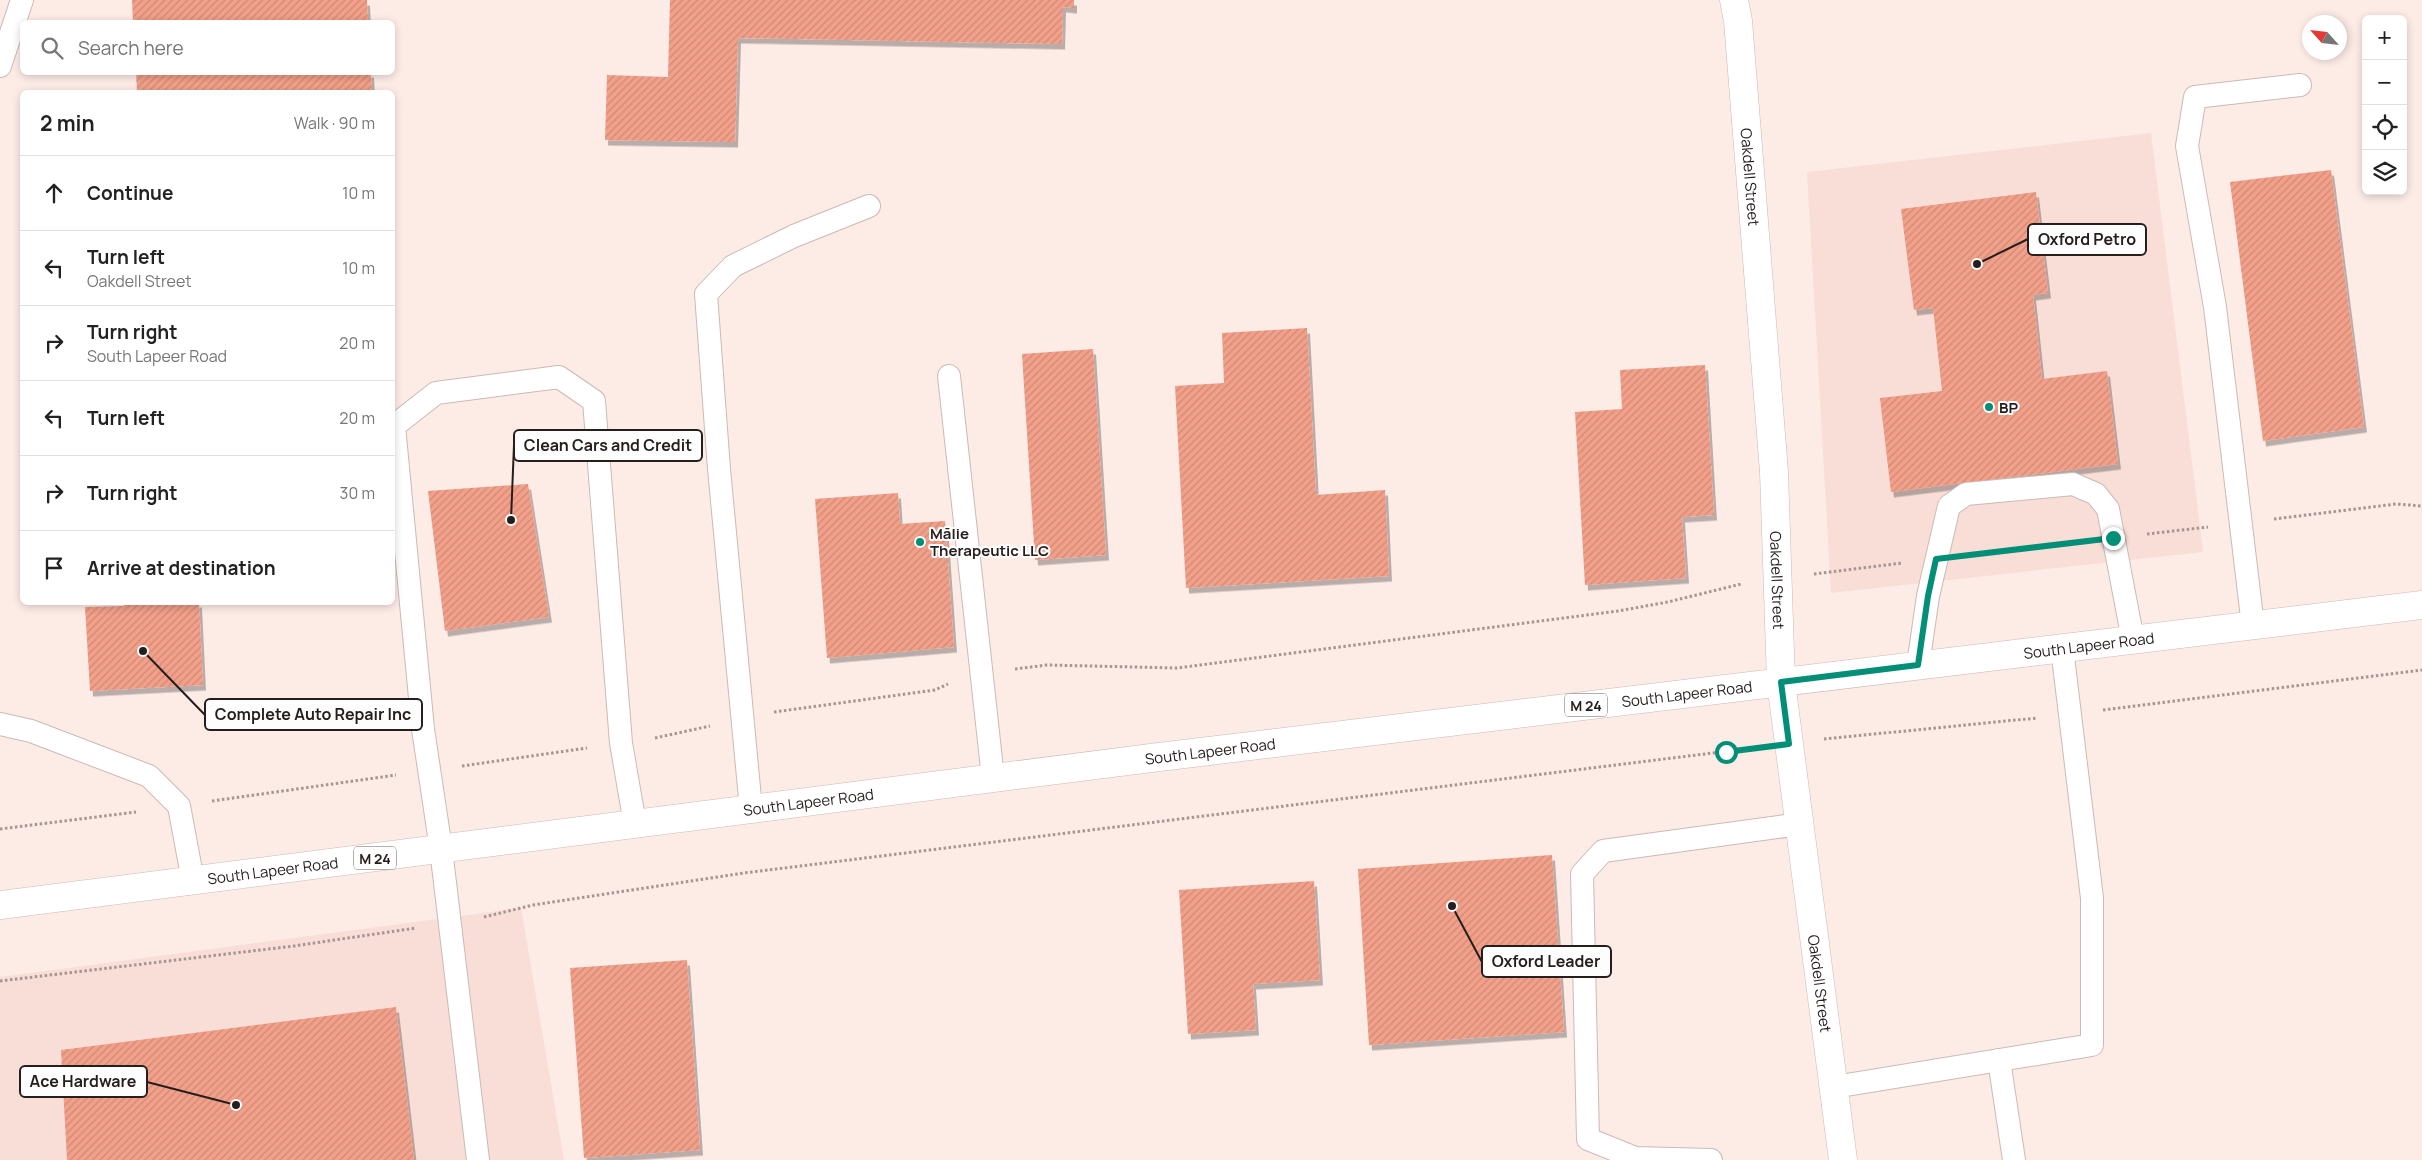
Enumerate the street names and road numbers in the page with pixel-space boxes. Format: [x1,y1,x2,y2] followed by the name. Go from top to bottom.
[1736,127,1765,227] street label: Oakdell Street
[1765,531,1790,630] street label: Oakdell Street
[2022,627,2155,663] street label: South Lapeer Road
[1620,675,1753,712] street label: South Lapeer Road
[1565,694,1607,716] road number: M 24
[1144,733,1277,769] street label: South Lapeer Road
[742,783,875,820] street label: South Lapeer Road
[354,846,396,870] road number: M 24
[206,851,339,889] street label: South Lapeer Road
[1803,933,1837,1034] street label: Oakdell Street

